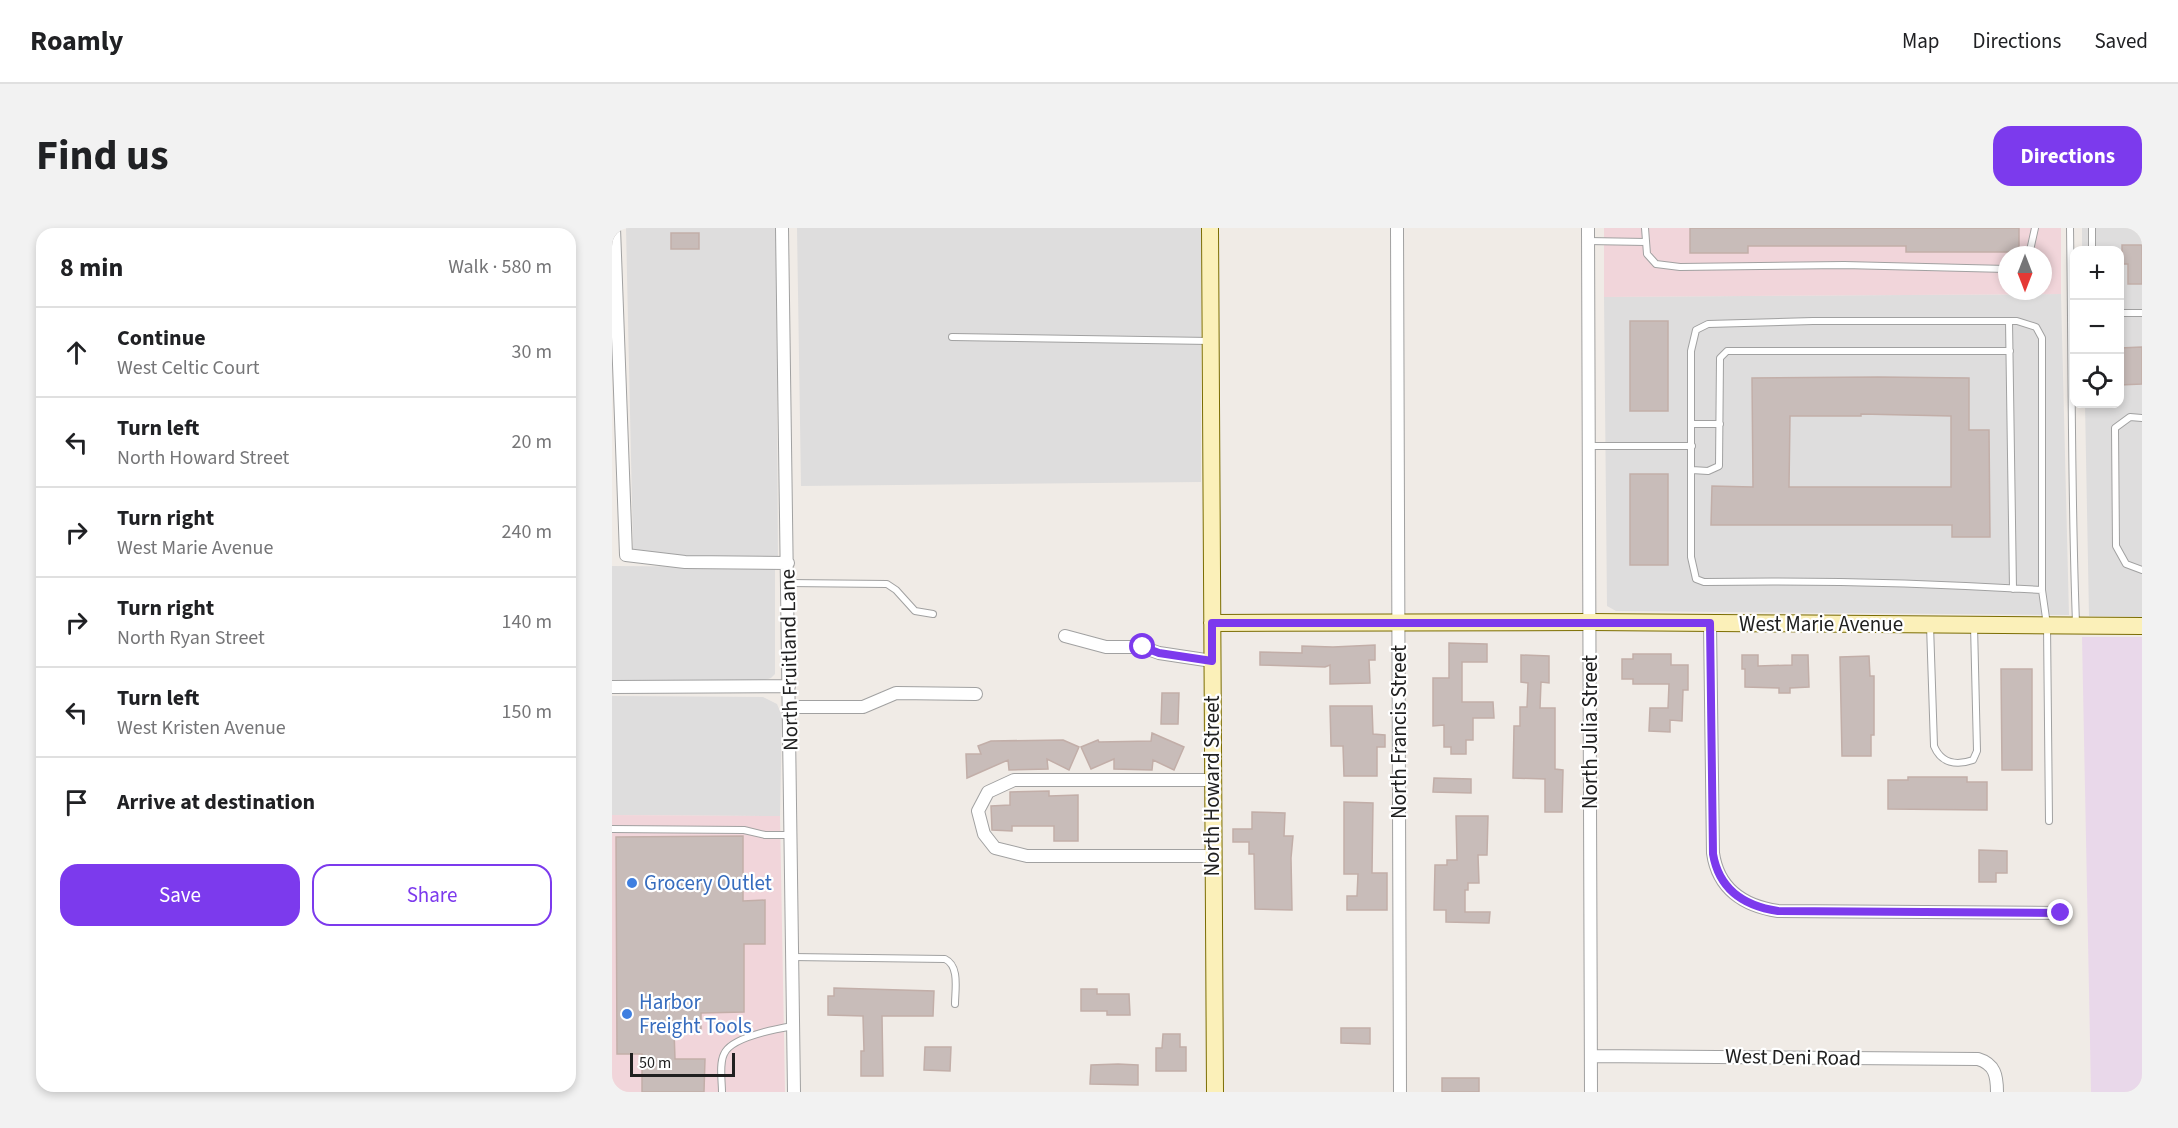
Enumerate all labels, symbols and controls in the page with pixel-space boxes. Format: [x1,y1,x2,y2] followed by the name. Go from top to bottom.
[30,21,123,61] text: Roamly
[1902,26,1940,56] text: Map
[1973,26,2061,56] text: Directions
[2094,26,2148,56] text: Saved
[36,126,169,186] text: Find us
[1993,126,2142,186] button: Directions
[1998,246,2052,300] north arrow
[2070,246,2124,408] map controls
[2070,246,2124,300] button: +
[60,249,123,286] text: 8 min
[448,253,552,281] text: Walk · 580 m
[2070,300,2124,354] button: −
[117,322,206,354] text: Continue
[60,336,93,369] icon: ahead
[512,338,552,366] text: 30 m
[117,354,259,382] text: West Celtic Court
[2070,354,2124,408] button: locate
[117,412,199,444] text: Turn left
[60,426,93,459] icon: left
[512,428,552,456] text: 20 m
[117,444,289,472] text: North Howard Street
[117,502,214,534] text: Turn right
[60,516,93,549] icon: right
[502,518,552,546] text: 240 m
[117,534,273,562] text: West Marie Avenue
[772,569,806,751] street label: North Fruitland Lane
[117,592,214,624] text: Turn right
[60,606,93,639] icon: right
[502,608,552,636] text: 140 m
[1739,609,1903,639] street label: West Marie Avenue
[117,624,265,652] text: North Ryan Street
[1129,633,1155,659] route start
[1384,645,1414,819] street label: North Francis Street
[1575,655,1605,809] street label: North Julia Street
[117,682,199,714] text: Turn left
[60,696,93,729] icon: left
[1197,696,1227,877] street label: North Howard Street
[502,698,552,726] text: 150 m
[117,714,286,742] text: West Kristen Avenue
[60,786,93,819] icon: arrive
[117,786,315,818] text: Arrive at destination
[60,864,300,926] button: Save
[312,864,552,926] button: Share
[644,868,772,898] place label: Grocery Outlet
[625,876,639,890] marker: Grocery Outlet
[2047,899,2073,925] route end
[639,987,752,1041] place label: Harbor Freight Tools
[620,1007,634,1021] marker: Harbor Freight Tools
[1725,1041,1861,1073] street label: West Deni Road
[630,1050,735,1078] scale bar
[639,1052,671,1074] text: 50 m

